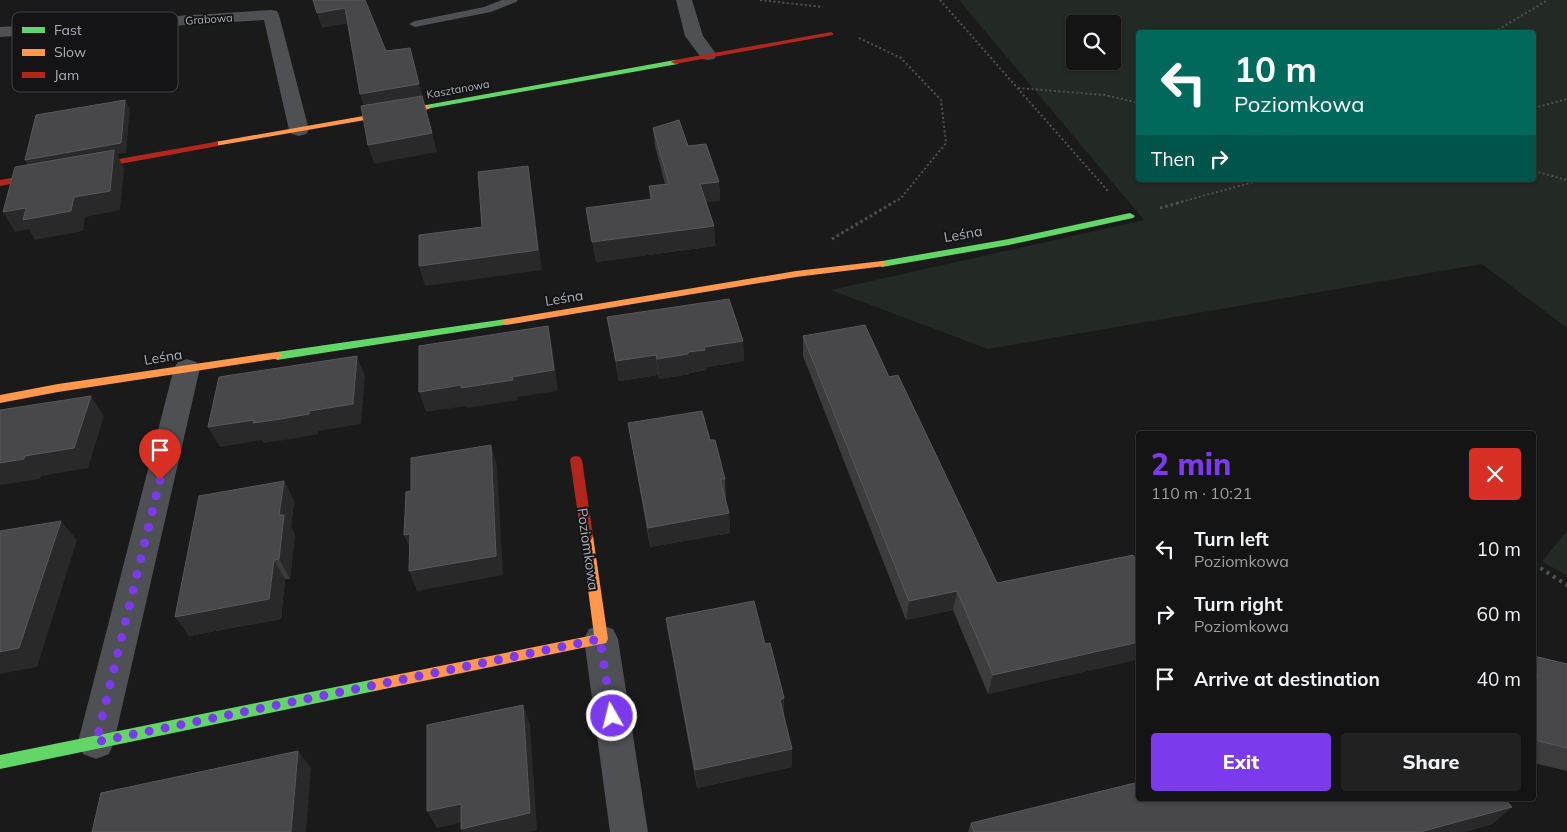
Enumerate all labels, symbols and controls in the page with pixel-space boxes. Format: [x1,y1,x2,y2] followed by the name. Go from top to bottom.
[185,10,233,28] street label: Grabowa
[12,12,178,92] legend
[1066,15,1121,70] map controls
[1066,15,1121,70] button: search
[54,21,82,39] text: Fast
[54,43,86,61] text: Slow
[1234,47,1317,91] text: 10 m
[1151,50,1216,115] icon: left
[54,66,79,84] text: Jam
[425,77,491,101] street label: Kasztanowa
[1234,90,1364,118] text: Poziomkowa
[1205,145,1233,173] icon: right
[1151,147,1195,171] text: Then
[942,222,984,246] street label: Leśna
[543,286,585,310] street label: Leśna
[142,345,184,369] street label: Leśna
[139,429,181,480] pin
[146,436,174,464] icon: arrive
[1151,445,1231,483] text: 2 min
[1469,448,1521,500] button: close
[1151,483,1252,503] text: 110 m · 10:21
[573,507,603,591] street label: Poziomkowa
[1194,527,1269,551] text: Turn left
[1151,535,1179,563] icon: left
[1477,537,1521,561] text: 10 m
[1194,551,1289,571] text: Poziomkowa
[1194,592,1283,616] text: Turn right
[1151,600,1179,628] icon: right
[1477,602,1521,626] text: 60 m
[1194,616,1289,636] text: Poziomkowa
[1151,665,1179,693] icon: arrive
[1194,667,1380,691] text: Arrive at destination
[1477,667,1521,691] text: 40 m
[585,689,637,741] position arrow
[1151,733,1331,791] button: Exit
[1341,733,1521,791] button: Share

